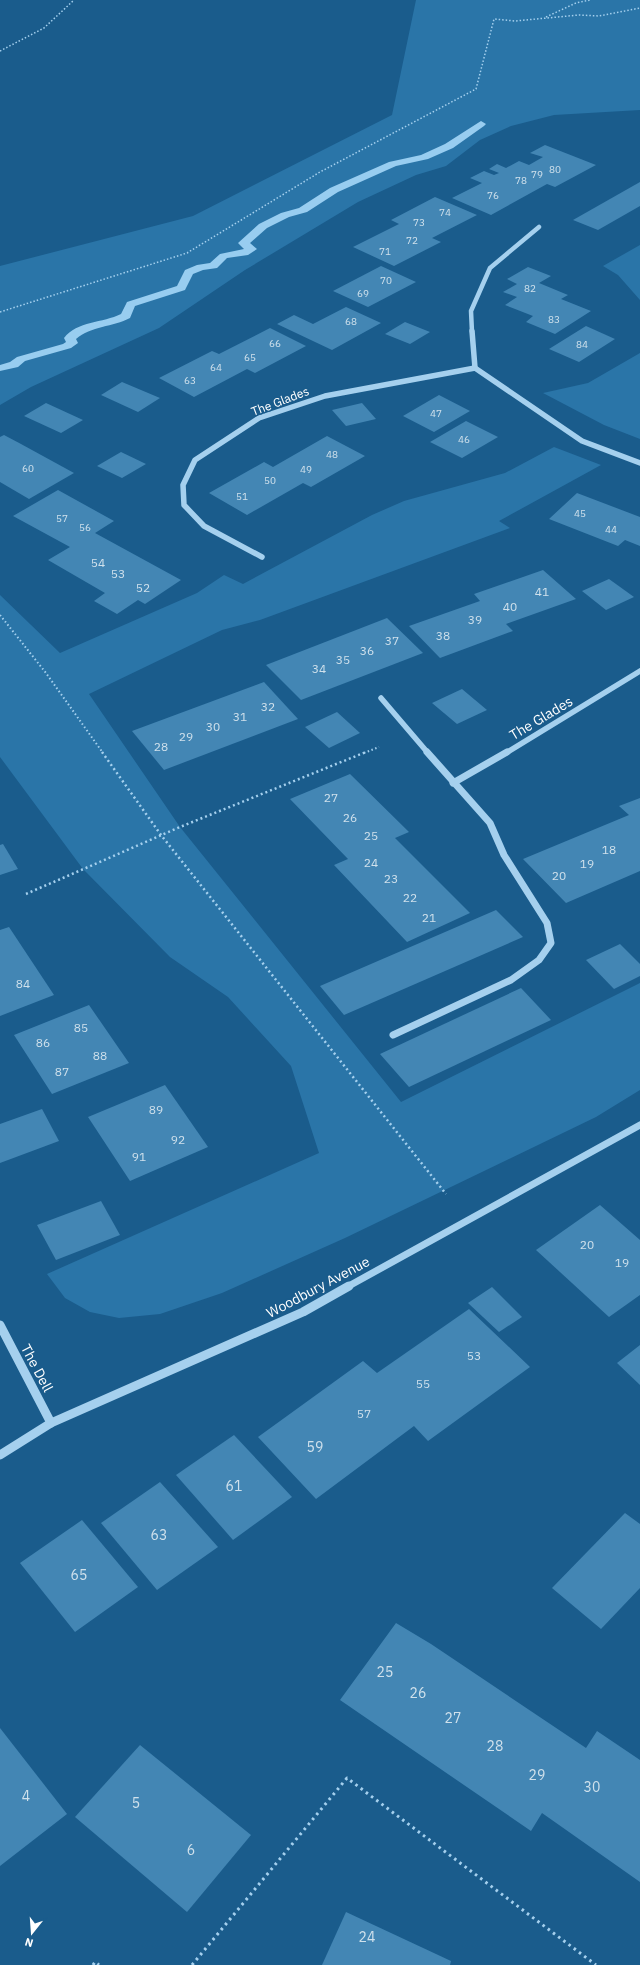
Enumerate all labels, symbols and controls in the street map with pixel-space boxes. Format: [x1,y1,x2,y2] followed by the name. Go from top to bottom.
[549,163,561,176] house number: 80
[531,168,543,181] house number: 79
[515,174,527,187] house number: 78
[487,189,499,202] house number: 76
[439,206,451,219] house number: 74
[413,216,425,229] house number: 73
[406,234,418,247] house number: 72
[379,245,391,258] house number: 71
[380,274,392,287] house number: 70
[524,282,536,295] house number: 82
[357,287,369,300] house number: 69
[548,313,560,326] house number: 83
[345,315,357,328] house number: 68
[269,337,281,350] house number: 66
[576,338,588,351] house number: 84
[244,351,256,364] house number: 65
[210,361,222,374] house number: 64
[184,374,196,387] house number: 63
[249,383,311,419] street label: The Glades
[430,407,442,420] house number: 47
[458,433,470,446] house number: 46
[326,448,338,461] house number: 48
[22,462,34,475] house number: 60
[300,463,312,476] house number: 49
[264,474,276,487] house number: 50
[236,490,248,503] house number: 51
[574,507,586,520] house number: 45
[56,512,68,525] house number: 57
[79,521,91,534] house number: 56
[605,523,617,536] house number: 44
[91,555,105,570] house number: 54
[111,566,125,581] house number: 53
[136,580,150,595] house number: 52
[535,584,549,599] house number: 41
[503,599,517,614] house number: 40
[468,612,482,627] house number: 39
[436,628,450,643] house number: 38
[385,633,399,648] house number: 37
[360,643,374,658] house number: 36
[336,652,350,667] house number: 35
[312,661,326,676] house number: 34
[506,692,576,744] street label: The Glades
[261,699,275,714] house number: 32
[233,709,247,724] house number: 31
[206,719,220,734] house number: 30
[179,729,193,744] house number: 29
[154,739,168,754] house number: 28
[324,790,338,805] house number: 27
[343,810,357,825] house number: 26
[364,828,378,843] house number: 25
[602,842,616,857] house number: 18
[364,855,378,870] house number: 24
[580,856,594,871] house number: 19
[552,868,566,883] house number: 20
[384,871,398,886] house number: 23
[403,890,417,905] house number: 22
[422,910,436,925] house number: 21
[16,976,30,991] house number: 84
[74,1020,88,1035] house number: 85
[36,1035,50,1050] house number: 86
[93,1048,107,1063] house number: 88
[55,1064,69,1079] house number: 87
[149,1102,163,1117] house number: 89
[171,1132,185,1147] house number: 92
[132,1149,146,1164] house number: 91
[580,1237,594,1252] house number: 20
[263,1252,373,1322] street label: Woodbury Avenue
[615,1255,629,1270] house number: 19
[17,1341,57,1395] street label: The Dell
[467,1348,481,1363] house number: 53
[416,1376,430,1391] house number: 55
[357,1406,371,1421] house number: 57
[307,1438,323,1456] house number: 59
[226,1477,242,1495] house number: 61
[151,1526,167,1544] house number: 63
[71,1566,87,1584] house number: 65
[377,1663,393,1681] house number: 25
[410,1684,426,1702] house number: 26
[445,1709,461,1727] house number: 27
[487,1737,503,1755] house number: 28
[529,1766,545,1784] house number: 29
[584,1778,600,1796] house number: 30
[22,1787,30,1805] house number: 4
[132,1794,140,1812] house number: 5
[187,1841,195,1859] house number: 6
[12,1913,52,1953] north arrow
[359,1928,375,1946] house number: 24
[23,1935,35,1950] text: N

